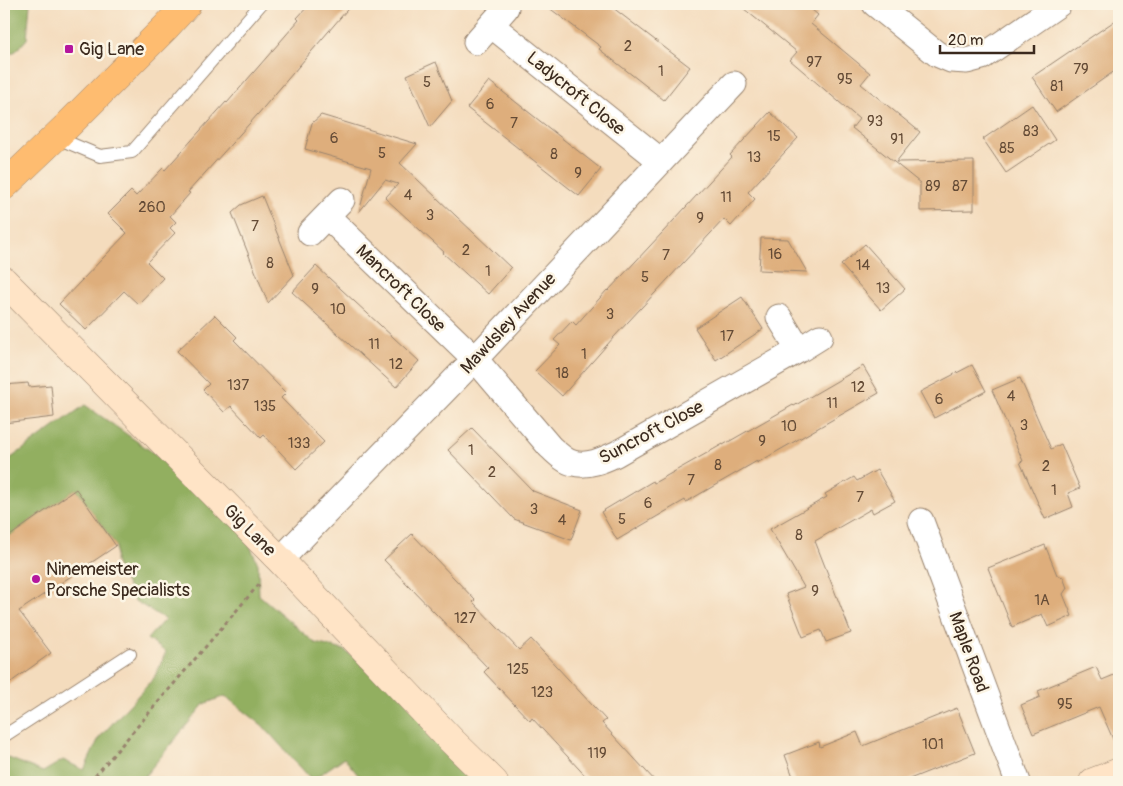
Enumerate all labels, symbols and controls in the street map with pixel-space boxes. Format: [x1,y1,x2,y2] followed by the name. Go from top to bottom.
[940,22,1034,54] scale bar
[948,31,983,50] text: 20 m
[624,37,632,56] house number: 2
[79,38,144,61] place label: Gig Lane
[63,43,75,55] marker: Gig Lane
[522,47,630,140] street label: Ladycroft Close
[806,53,822,72] house number: 97
[1073,60,1089,79] house number: 79
[658,62,664,81] house number: 1
[837,70,853,89] house number: 95
[423,73,431,92] house number: 5
[1050,77,1064,96] house number: 81
[486,95,494,114] house number: 6
[867,112,883,131] house number: 93
[510,114,518,133] house number: 7
[1023,122,1039,141] house number: 83
[767,127,781,146] house number: 15
[330,129,338,148] house number: 6
[890,130,904,149] house number: 91
[999,139,1015,158] house number: 85
[378,144,386,163] house number: 5
[550,145,558,164] house number: 8
[747,148,761,167] house number: 13
[574,164,582,183] house number: 9
[925,177,941,196] house number: 89
[952,177,968,196] house number: 87
[404,186,413,205] house number: 4
[720,188,732,207] house number: 11
[138,198,166,217] house number: 260
[426,206,434,225] house number: 3
[696,209,704,228] house number: 9
[251,217,259,236] house number: 7
[351,240,451,337] street label: Mancroft Close
[462,241,470,260] house number: 2
[768,245,782,264] house number: 16
[662,246,670,265] house number: 7
[266,254,274,273] house number: 8
[856,256,871,275] house number: 14
[485,262,491,281] house number: 1
[455,268,561,379] street label: Mawdsley Avenue
[641,268,649,287] house number: 5
[876,279,890,298] house number: 13
[311,280,319,299] house number: 9
[330,300,346,319] house number: 10
[606,305,614,324] house number: 3
[720,327,734,346] house number: 17
[368,335,380,354] house number: 11
[581,345,587,364] house number: 1
[389,355,403,374] house number: 12
[555,364,569,383] house number: 18
[227,376,249,395] house number: 137
[851,378,865,397] house number: 12
[1007,387,1016,406] house number: 4
[935,390,943,409] house number: 6
[826,394,838,413] house number: 11
[595,395,708,470] street label: Suncroft Close
[254,397,276,416] house number: 135
[1020,416,1028,435] house number: 3
[781,417,797,436] house number: 10
[758,432,766,451] house number: 9
[288,434,310,453] house number: 133
[468,441,474,460] house number: 1
[714,456,722,475] house number: 8
[1042,457,1050,476] house number: 2
[488,463,496,482] house number: 2
[687,471,695,490] house number: 7
[1051,481,1057,500] house number: 1
[856,488,864,507] house number: 7
[644,494,652,513] house number: 6
[218,499,281,562] street label: Gig Lane
[530,500,538,519] house number: 3
[618,510,626,529] house number: 5
[558,511,567,530] house number: 4
[795,526,803,545] house number: 8
[46,558,190,602] place label: Ninemeister Porsche Specialists
[30,573,42,585] marker: Ninemeister Porsche Specialists
[811,582,819,601] house number: 9
[1034,591,1050,610] house number: 1A
[454,609,476,628] house number: 127
[943,609,994,696] street label: Maple Road
[507,660,529,679] house number: 125
[531,683,553,702] house number: 123
[1057,695,1073,714] house number: 95
[922,735,944,754] house number: 101
[587,744,607,763] house number: 119

